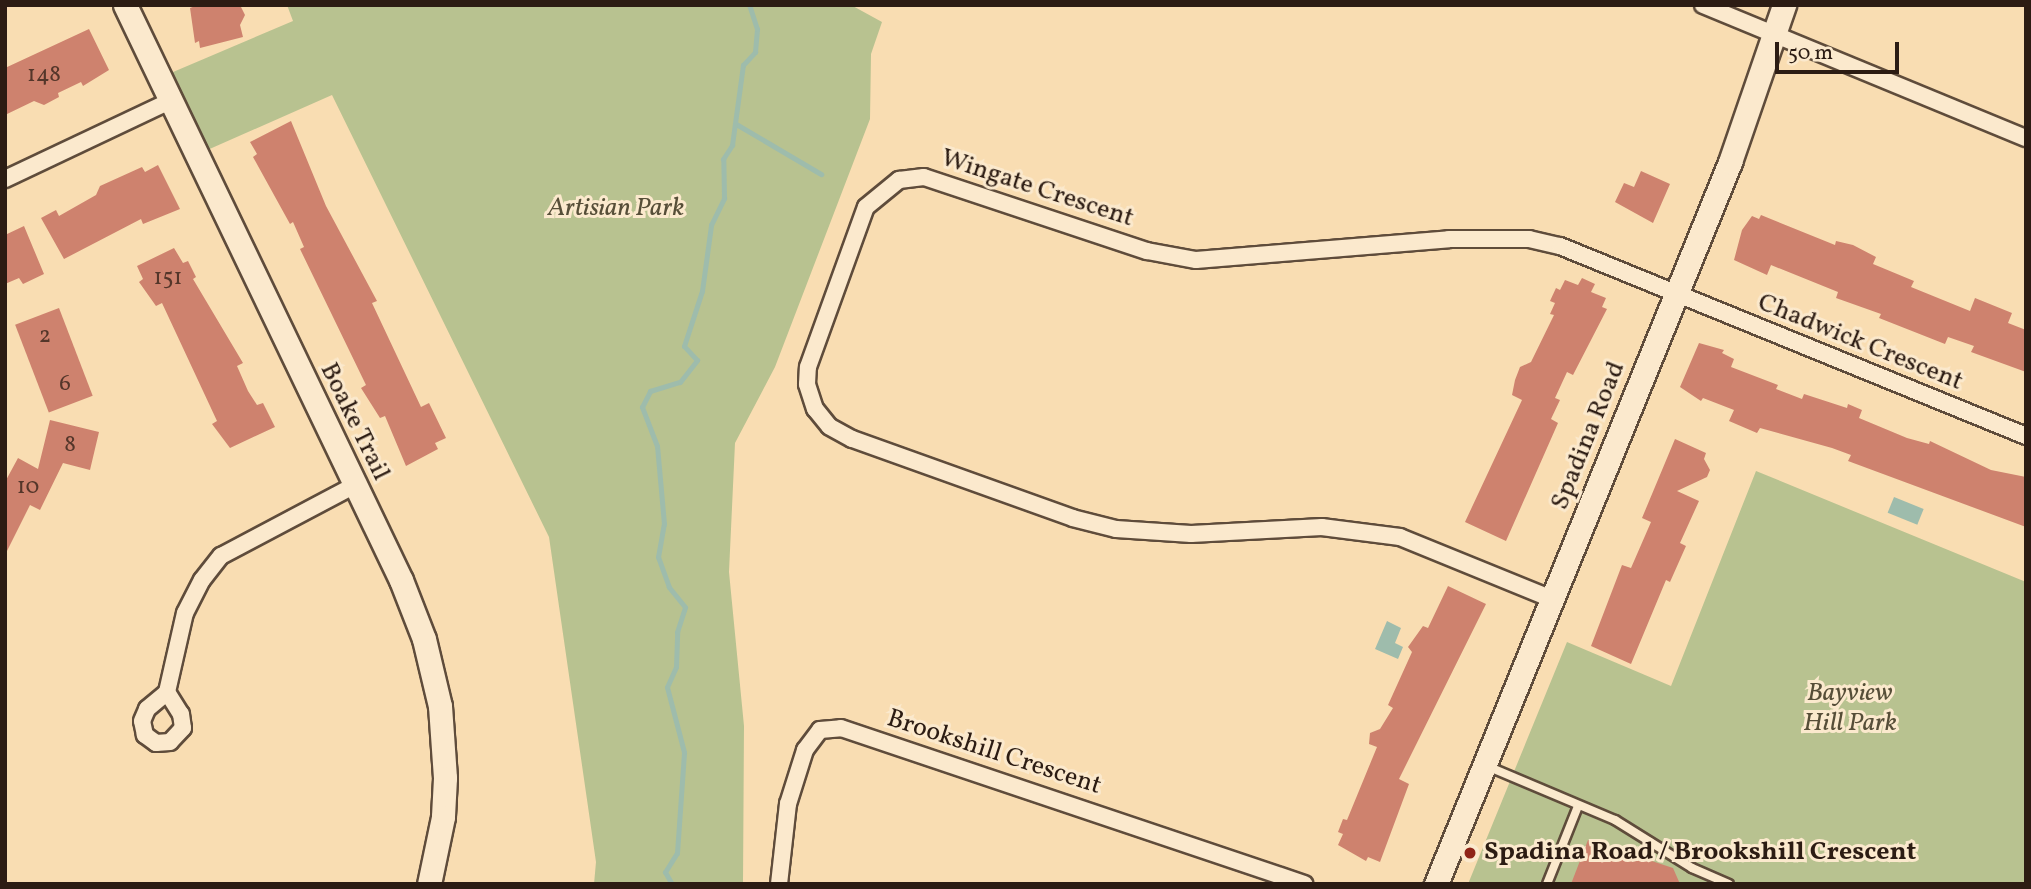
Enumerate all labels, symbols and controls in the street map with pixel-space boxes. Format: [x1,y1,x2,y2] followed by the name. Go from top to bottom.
[1779,28,1903,72] scale bar
[1788,39,1833,68] text: 50 m
[27,61,61,89] house number: 148
[937,143,1137,235] street label: Wingate Crescent
[548,193,684,225] park label: Artisian Park
[154,264,182,292] house number: 151
[1753,288,1967,398] street label: Chadwick Crescent
[39,322,51,350] house number: 2
[1545,357,1633,515] street label: Spadina Road
[312,358,396,486] street label: Boake Trail
[59,370,71,398] house number: 6
[64,431,76,459] house number: 8
[17,473,39,501] house number: 10
[1803,678,1897,740] park label: Bayview Hill Park
[883,704,1105,802] street label: Brookshill Crescent
[1484,837,1916,869] place label: Spadina Road / Brookshill Crescent
[1462,845,1478,861] marker: Spadina Road / Brookshill Crescent

